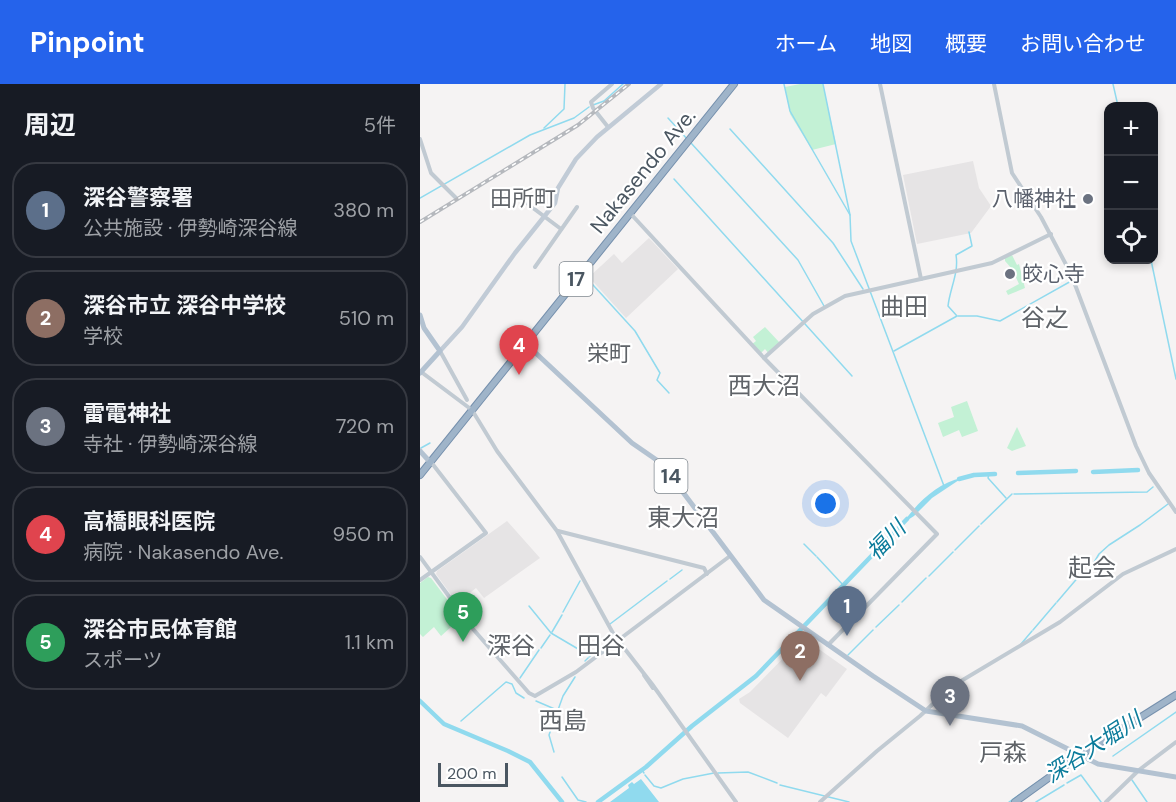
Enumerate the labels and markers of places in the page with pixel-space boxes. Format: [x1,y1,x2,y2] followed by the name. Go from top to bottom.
[992,185,1076,213] place label: 八幡神社
[1081,192,1095,206] marker: 八幡神社
[1022,260,1085,288] place label: 皎心寺
[1003,267,1017,281] marker: 皎心寺
[500,326,538,375] pin: 4
[828,586,866,636] pin: 1
[444,592,483,642] pin: 5
[780,632,820,681] pin: 2
[930,676,970,726] pin: 3

